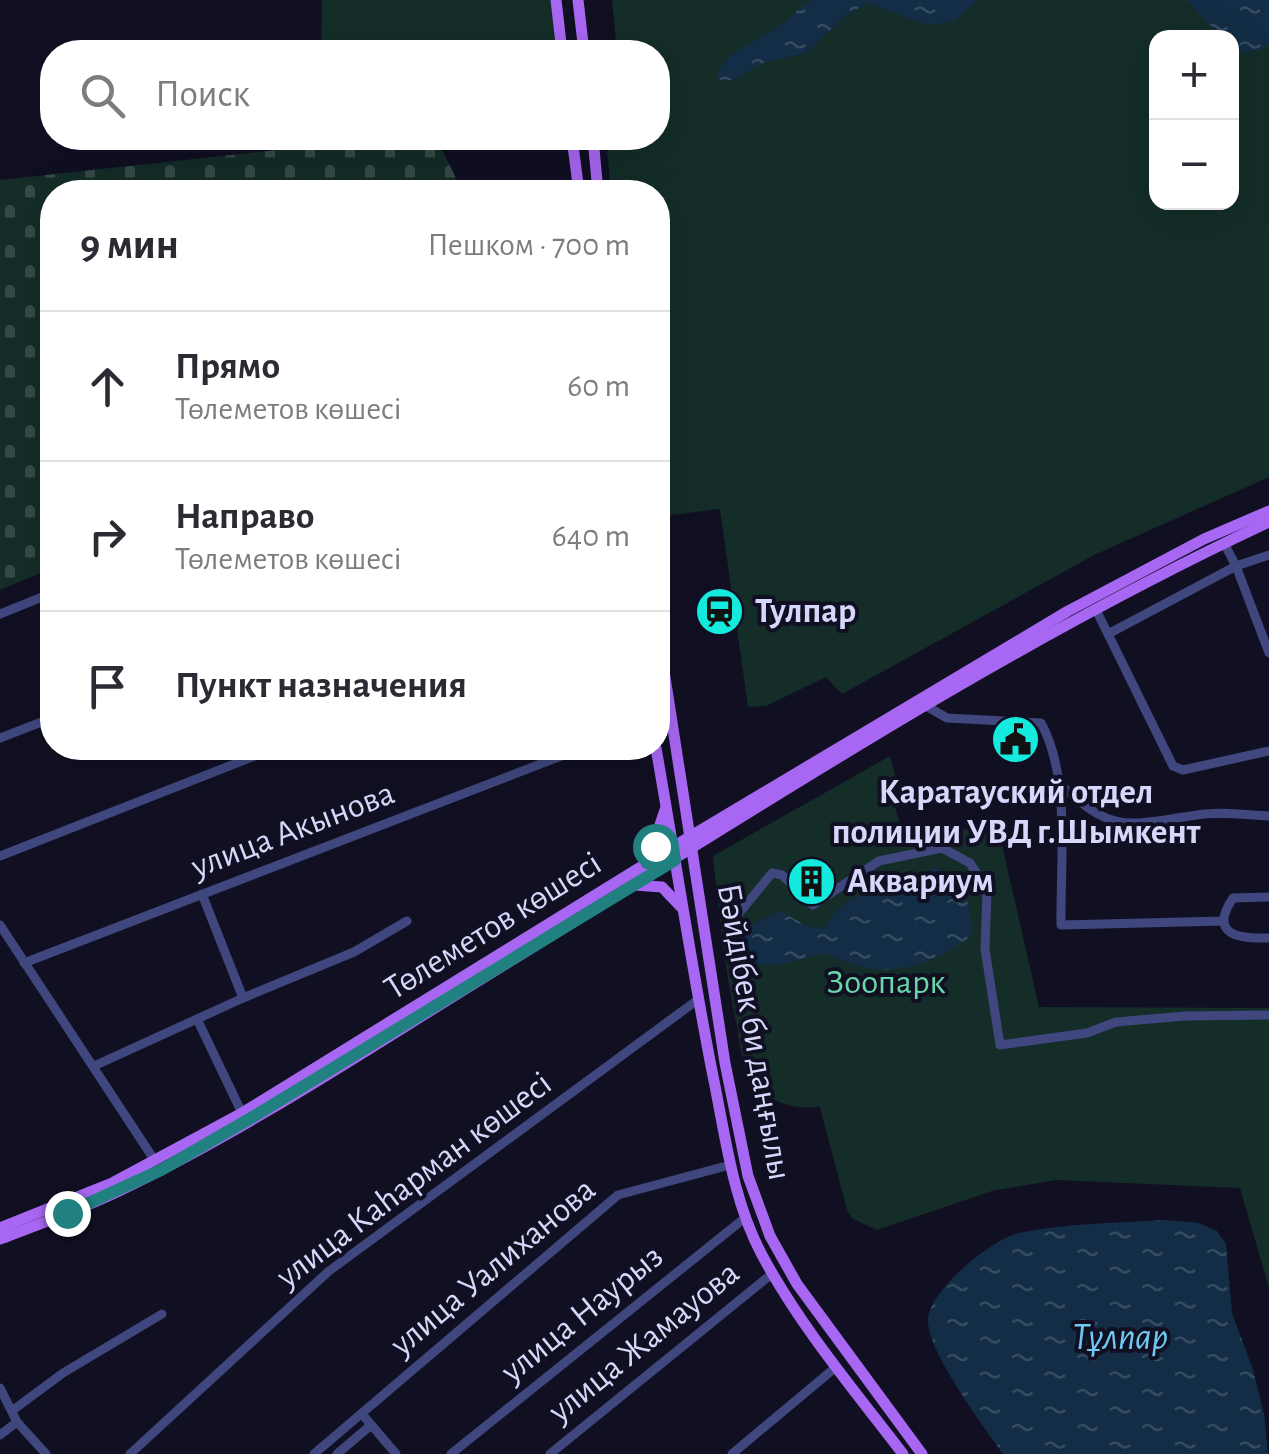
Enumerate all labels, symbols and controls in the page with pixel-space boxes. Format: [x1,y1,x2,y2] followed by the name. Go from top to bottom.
[1149,30,1239,210] map controls
[1149,30,1239,120] button: +
[40,40,670,150] search box
[75,68,130,123] icon: search
[155,76,250,114] text: Поиск
[1149,120,1239,210] button: −
[80,224,179,266] text: 9 мин
[427,229,630,261] text: Пешком · 700 m
[175,348,280,386] text: Прямо
[80,359,135,414] icon: ahead
[567,370,630,402] text: 60 m
[175,393,401,425] text: Төлеметов көшесі
[175,498,314,536] text: Направо
[80,509,135,564] icon: right
[552,520,630,552] text: 640 m
[175,543,401,575] text: Төлеметов көшесі
[694,585,746,637] station icon: Тулпар
[755,594,856,629] place label: Тулпар
[80,659,135,714] icon: arrive
[175,667,467,705] text: Пункт назначения
[990,714,1042,766] public building icon: Каратауский отдел полиции УВД г.Шымкент
[186,775,399,885] street label: улица Акынова
[832,775,1201,850] place label: Каратауский отдел полиции УВД г.Шымкент
[633,824,679,870] route start
[379,846,607,1006] street label: Төлеметов көшесі
[786,855,838,907] building icon: Аквариум
[847,864,994,899] place label: Аквариум
[711,881,797,1183] street label: Бәйдібек би даңғылы
[826,965,946,1000] park label: Зоопарк
[269,1065,558,1295] street label: улица Каһарман көшесі
[383,1171,602,1363] street label: улица Уалиханова
[45,1191,91,1237] route end
[494,1239,669,1390] street label: улица Наурыз
[541,1255,746,1430] street label: улица Жамауова
[1072,1319,1168,1357] water label: Тұлпар

